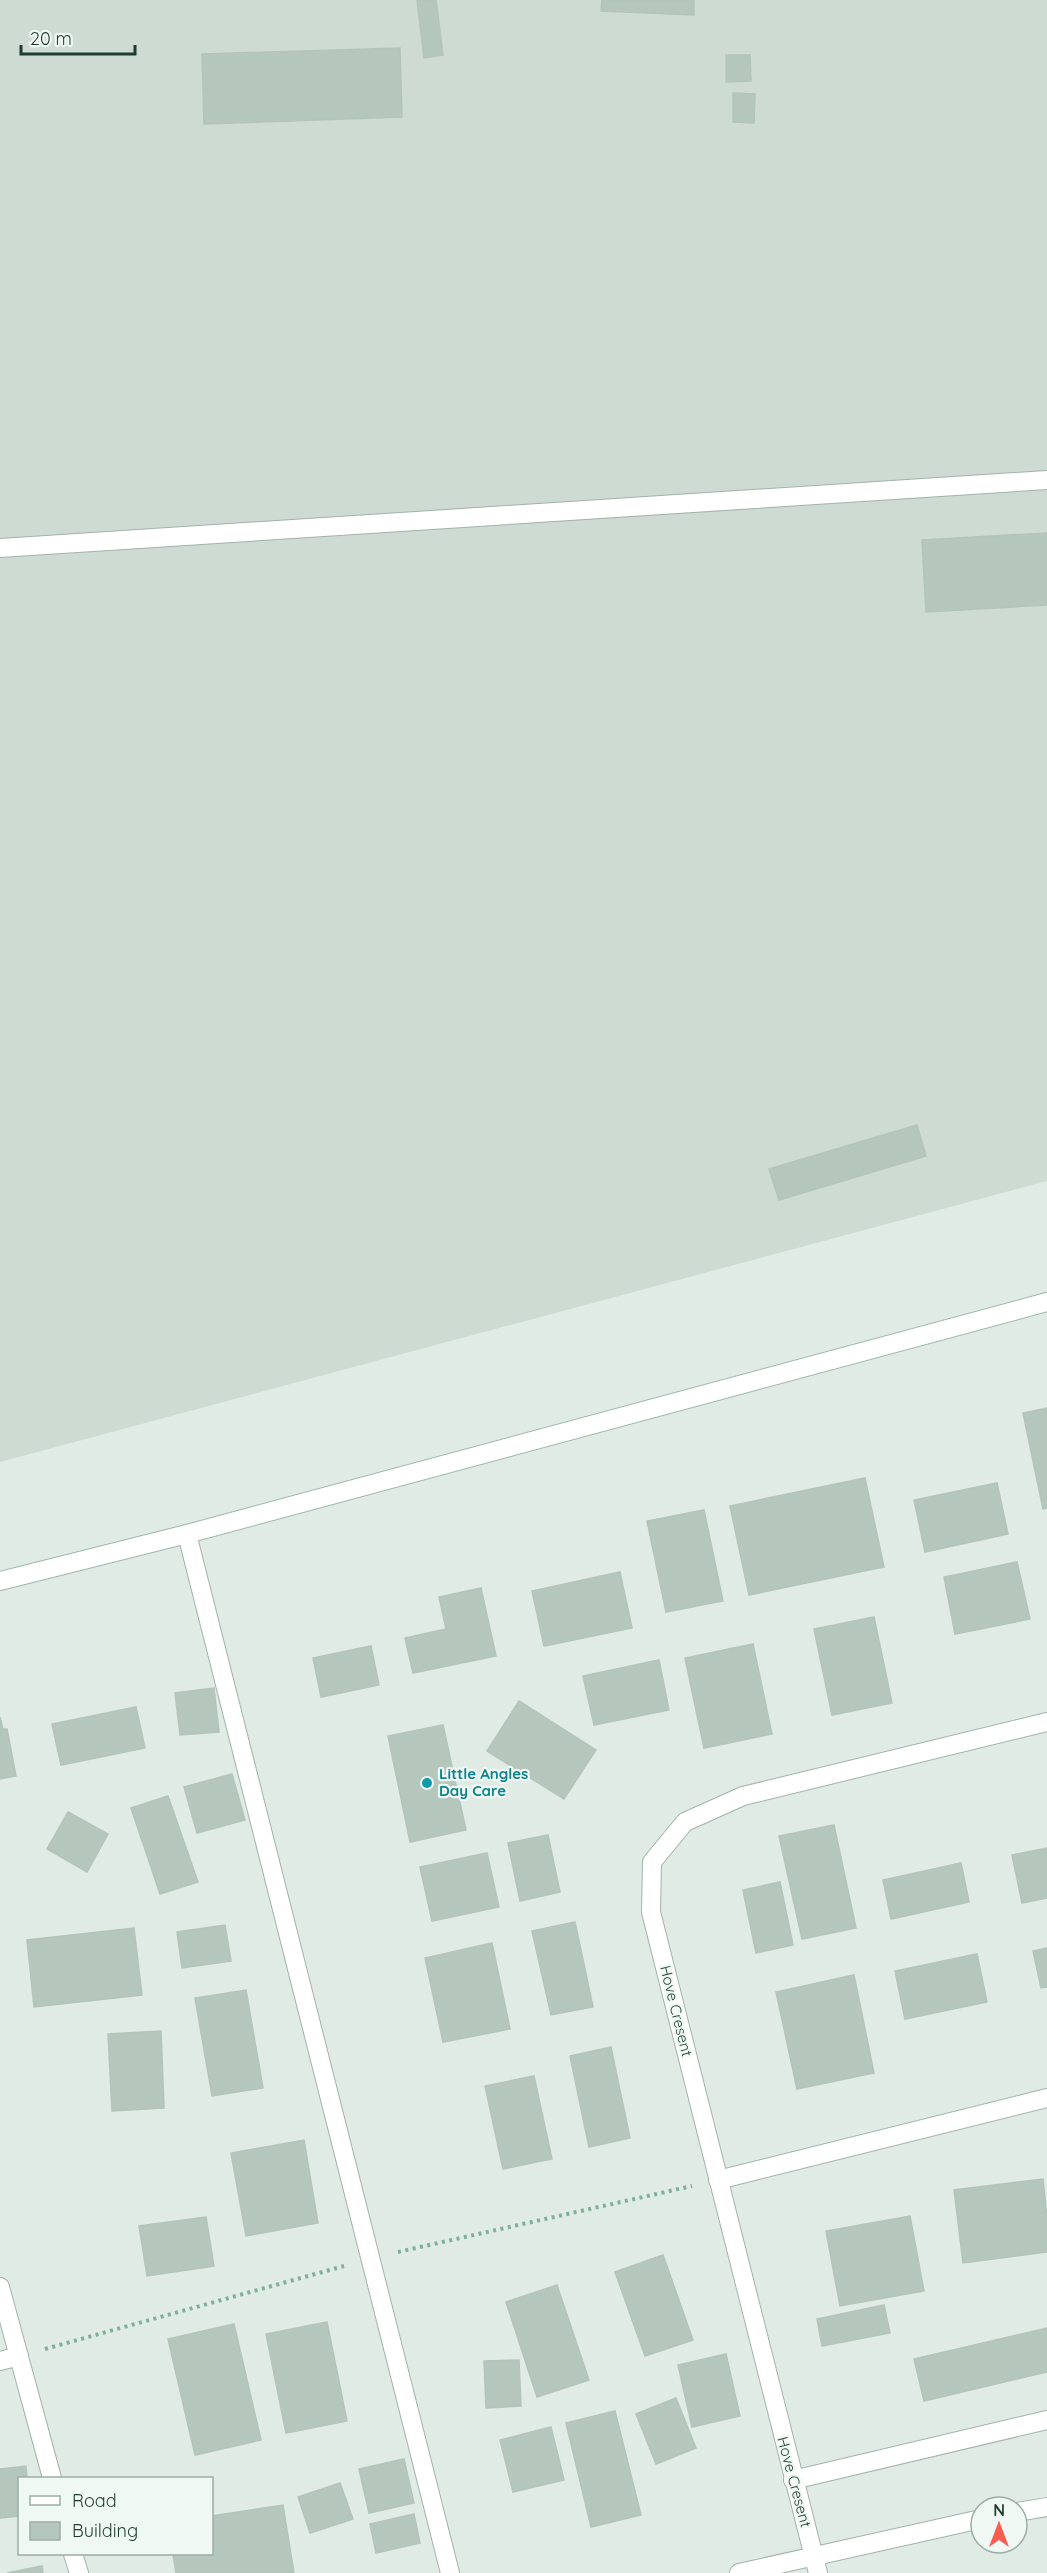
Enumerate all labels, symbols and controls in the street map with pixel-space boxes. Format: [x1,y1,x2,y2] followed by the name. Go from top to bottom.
[21,18,135,56] scale bar
[30,27,72,50] text: 20 m
[439,1764,528,1800] place label: Little Angles Day Care
[420,1776,434,1790] marker: Little Angles Day Care
[656,1963,697,2058] street label: Hove Cresent
[773,2434,816,2529] street label: Hove Cresent
[18,2477,213,2555] legend
[72,2489,117,2512] text: Road
[969,2495,1029,2555] north arrow
[993,2500,1005,2520] text: N
[72,2519,138,2542] text: Building

